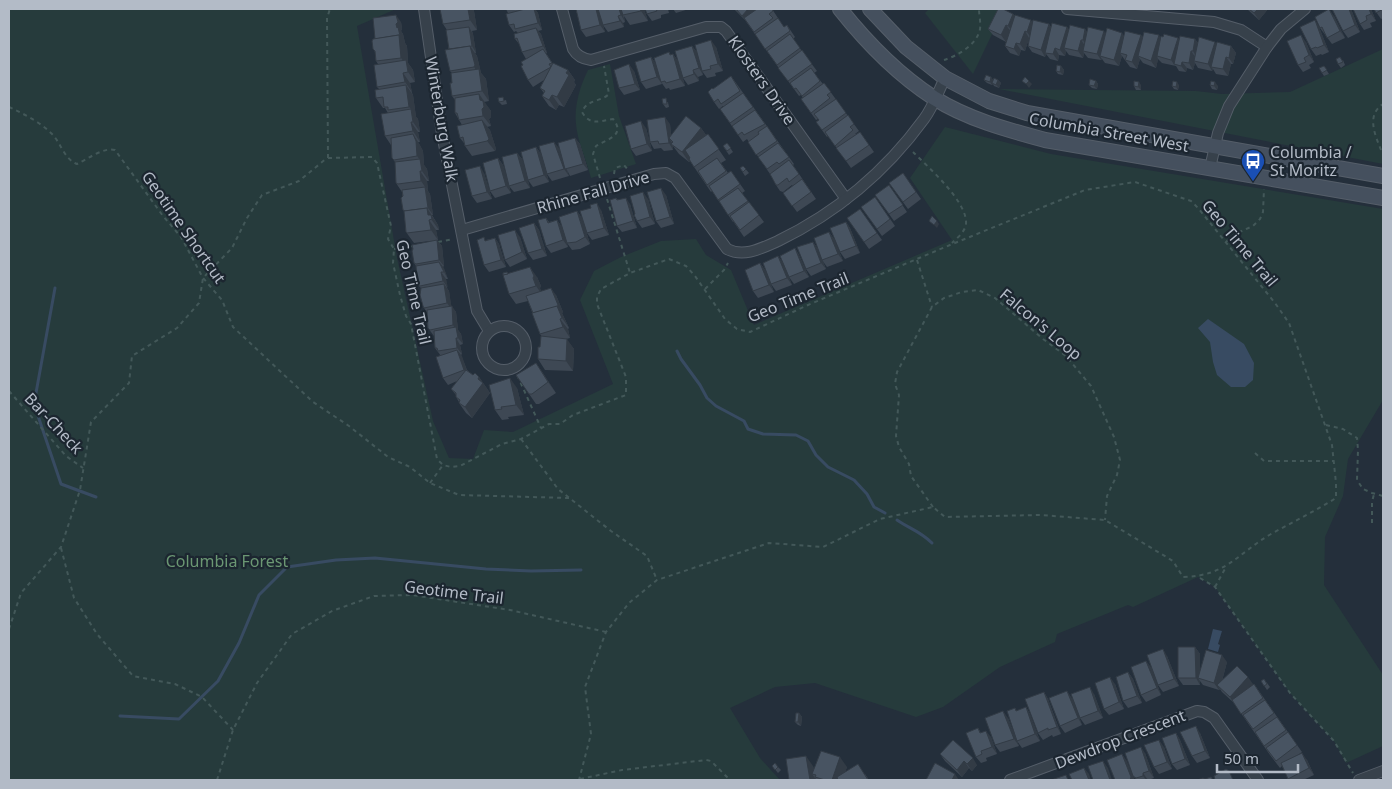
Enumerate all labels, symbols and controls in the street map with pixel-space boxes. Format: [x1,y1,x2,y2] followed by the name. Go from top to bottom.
[723,31,801,129] street label: Klosters Drive
[420,55,464,184] street label: Winterburg Walk
[1027,107,1191,157] street label: Columbia Street West
[1270,141,1352,181] place label: Columbia / St Moritz
[1240,148,1266,182] bus stop icon: Columbia / St Moritz
[534,165,652,219] street label: Rhine Fall Drive
[137,166,231,288] street label: Geotime Shortcut
[1197,195,1283,291] street label: Geo Time Trail
[391,237,437,347] street label: Geo Time Trail
[744,267,852,327] street label: Geo Time Trail
[995,283,1087,365] street label: Falcon's Loop
[20,388,88,459] street label: Bar-Check
[166,550,289,572] park label: Columbia Forest
[403,575,505,609] street label: Geotime Trail
[1052,704,1189,774] street label: Dewdrop Crescent
[1217,742,1298,774] scale bar
[1224,748,1259,768] text: 50 m

